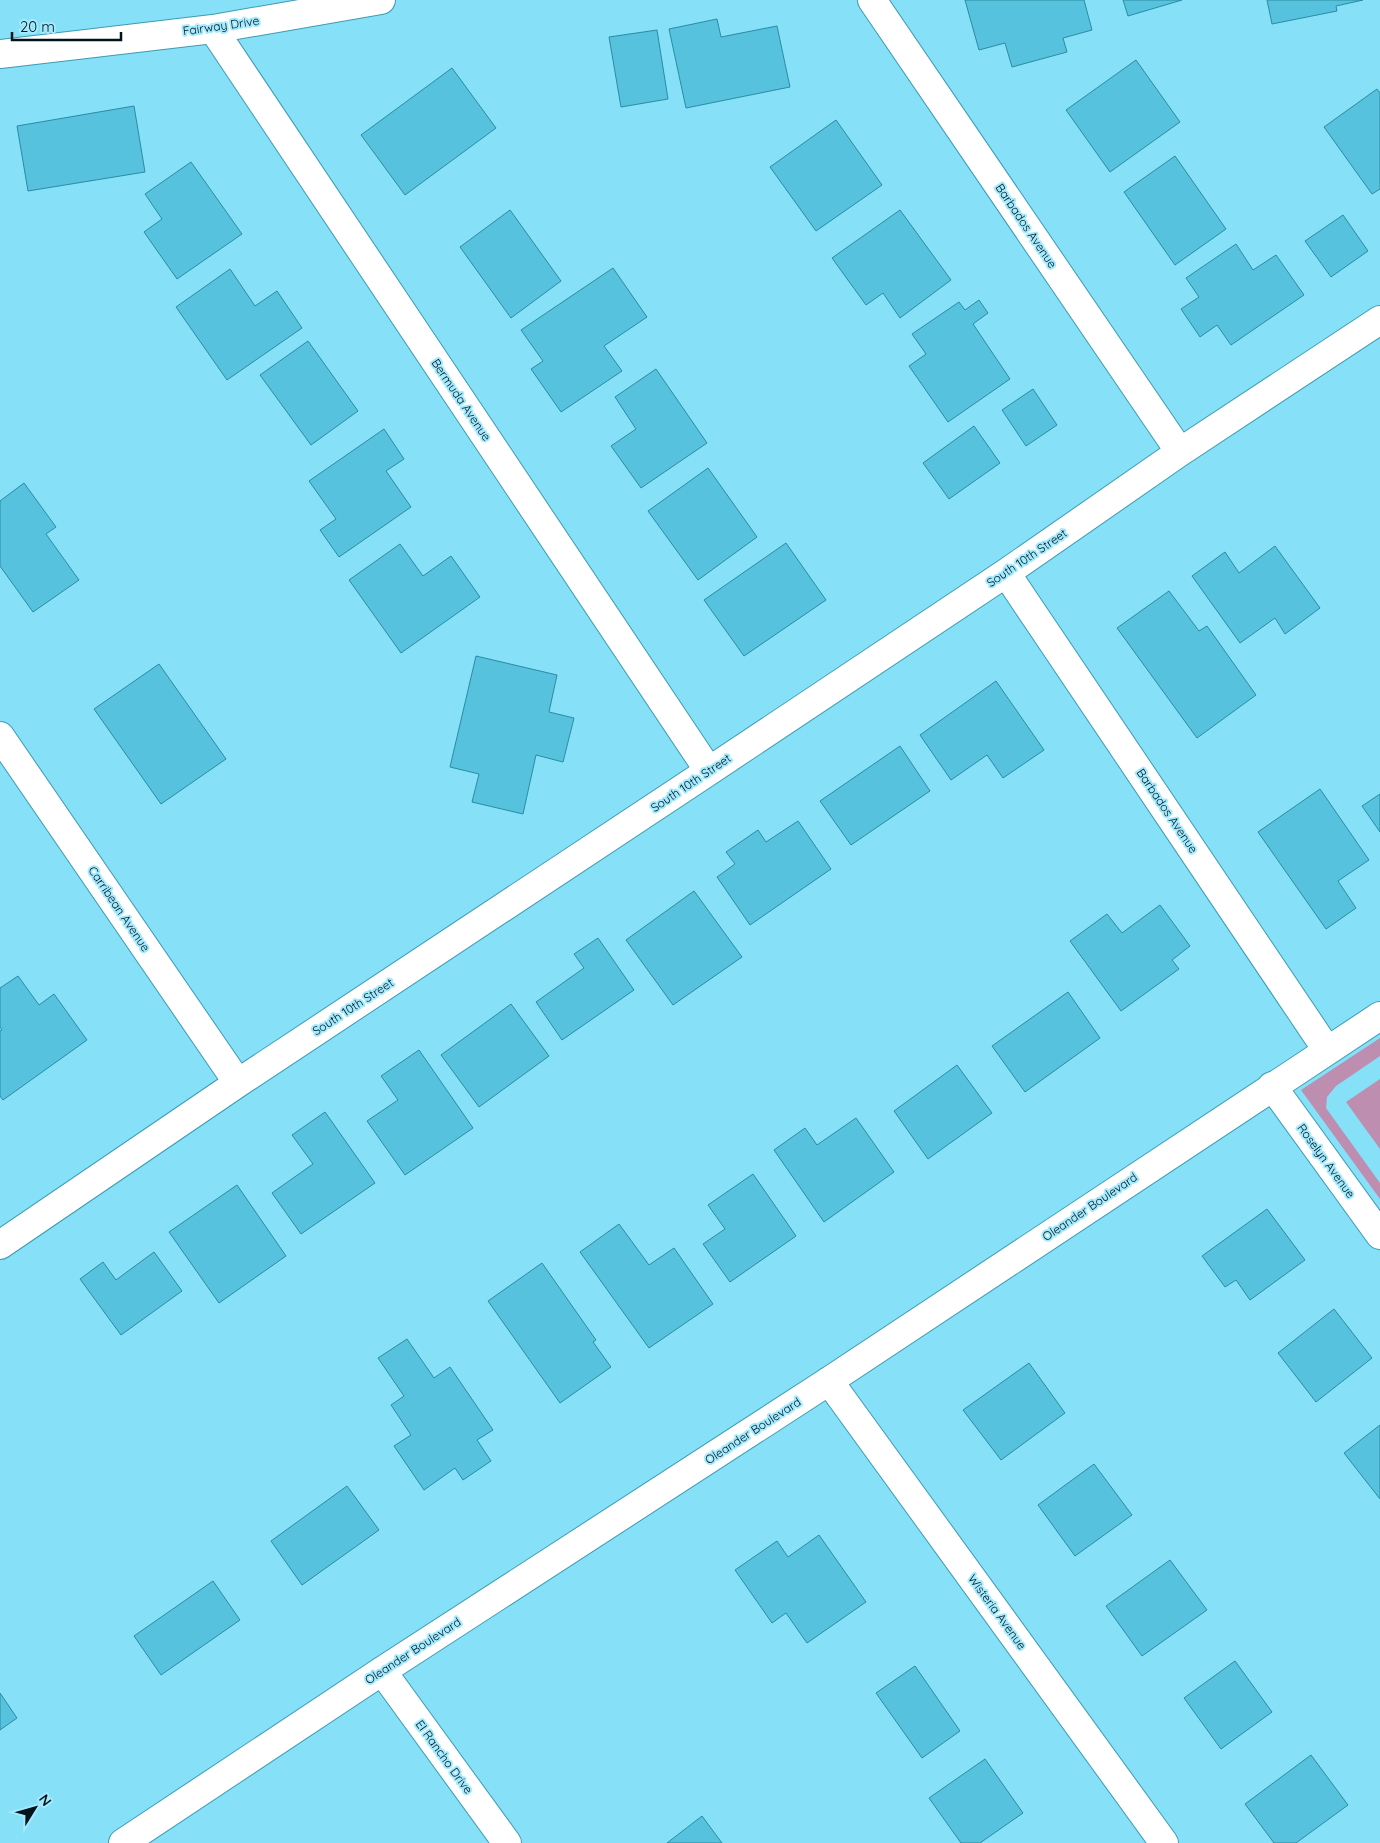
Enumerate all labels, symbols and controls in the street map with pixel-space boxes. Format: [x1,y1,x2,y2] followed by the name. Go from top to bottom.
[12,10,121,42] scale bar
[182,13,260,38] street label: Fairway Drive
[20,17,55,36] text: 20 m
[993,181,1060,271] street label: Barbados Avenue
[428,356,495,444] street label: Bermuda Avenue
[984,525,1070,590] street label: South 10th Street
[648,750,734,815] street label: South 10th Street
[1134,766,1201,856] street label: Barbados Avenue
[85,863,154,954] street label: Carribean Avenue
[309,975,396,1038] street label: South 10th Street
[1294,1121,1359,1201] street label: Roselyn Avenue
[1039,1169,1140,1244] street label: Oleander Boulevard
[702,1394,803,1467] street label: Oleander Boulevard
[965,1571,1030,1652] street label: Wisteria Avenue
[362,1614,463,1687] street label: Oleander Boulevard
[413,1717,476,1797] street label: El Rancho Drive
[10,1783,60,1833] north arrow
[35,1791,56,1810] text: N

